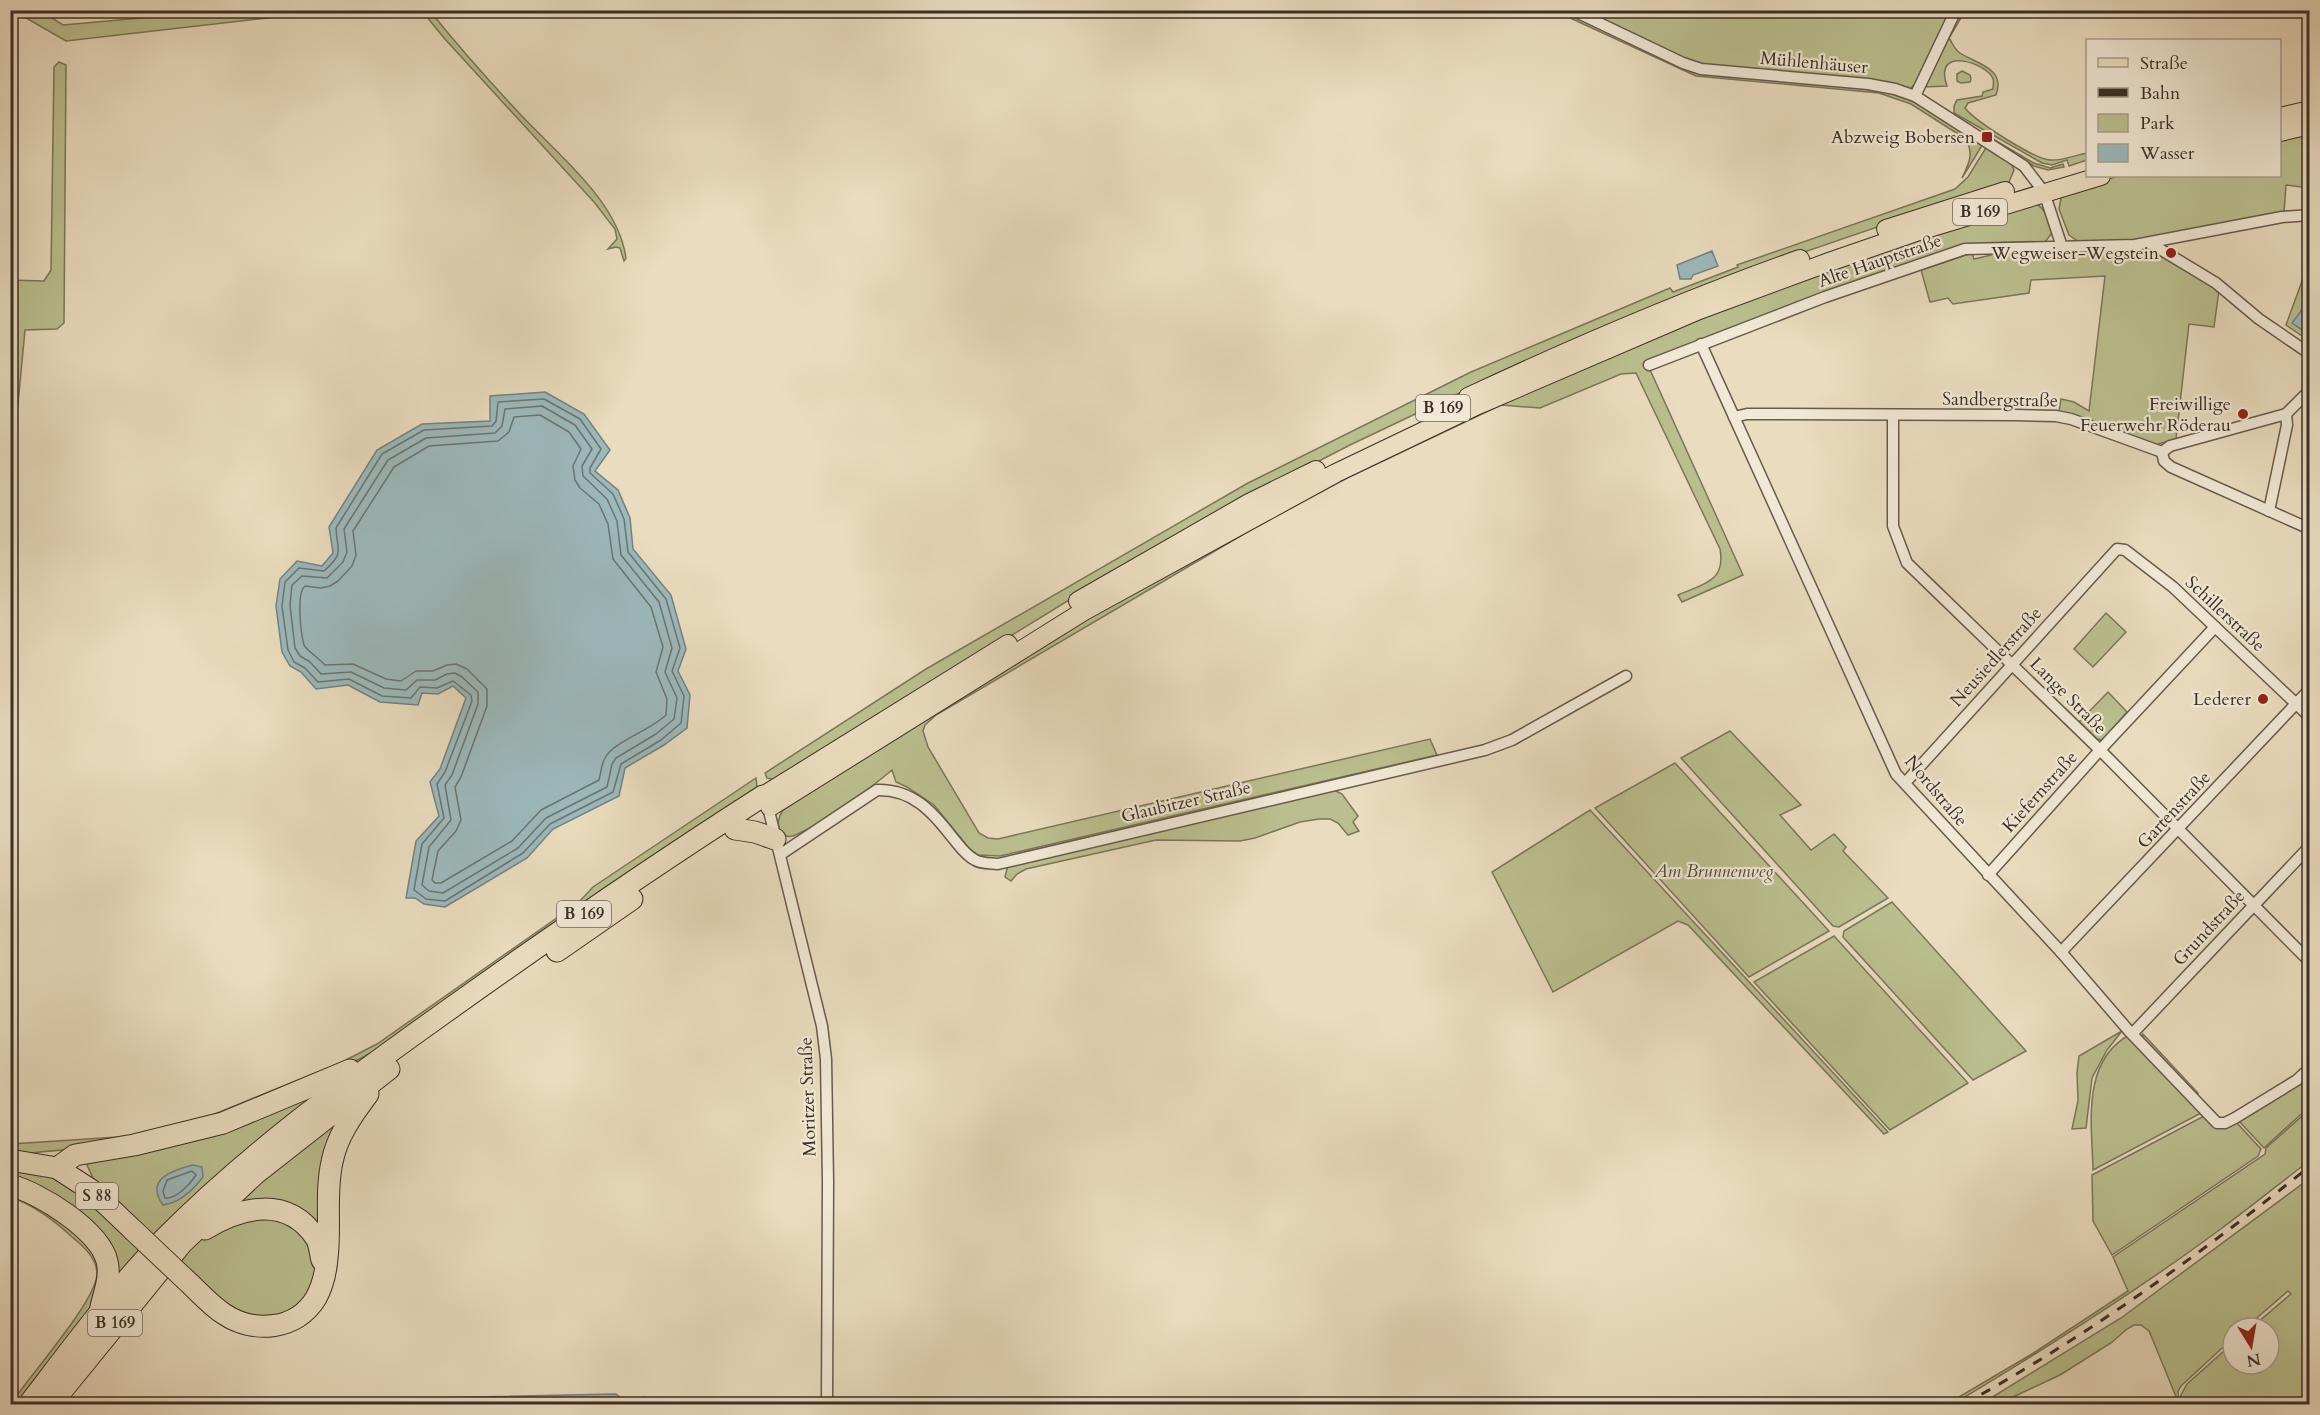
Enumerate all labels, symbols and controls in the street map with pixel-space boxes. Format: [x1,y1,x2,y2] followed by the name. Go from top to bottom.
[2086,39,2281,177] legend
[1759,46,1869,80] street label: Mühlenhäuser
[2140,51,2188,76] text: Straße
[2140,81,2181,106] text: Bahn
[2140,111,2175,136] text: Park
[1831,125,1976,150] place label: Abzweig Bobersen
[1980,130,1994,144] marker: Abzweig Bobersen
[2139,141,2195,166] text: Wasser
[1953,199,2007,225] road number: B 169
[1815,228,1945,294] street label: Alte Hauptstraße
[1990,241,2160,266] place label: Wegweiser-Wegstein
[2164,246,2178,260] marker: Wegweiser-Wegstein
[1942,386,2058,414] street label: Sandbergstraße
[2080,392,2231,438] place label: Freiwillige Feuerwehr Röderau
[1416,395,1470,421] road number: B 169
[2236,407,2250,421] marker: Freiwillige Feuerwehr Röderau
[2180,570,2270,658] street label: Schillerstraße
[1944,602,2048,712] street label: Neusiedlerstraße
[2024,652,2112,740] street label: Lange Straße
[2193,687,2251,712] place label: Lederer
[2256,692,2270,706] marker: Lederer
[1997,746,2083,838] street label: Kiefernstraße
[1899,750,1973,832] street label: Nordstraße
[2132,766,2216,854] street label: Gartenstraße
[1119,775,1253,829] street label: Glaubitzer Straße
[1654,859,1773,884] park label: Am Brunnenweg
[2167,885,2251,971] street label: Grundstraße
[557,901,611,927] road number: B 169
[793,1037,823,1157] street label: Moritzer Straße
[76,1183,118,1209] road number: S 88
[88,1310,142,1336] road number: B 169
[2221,1316,2281,1376] north arrow
[2245,1348,2263,1372] text: N

